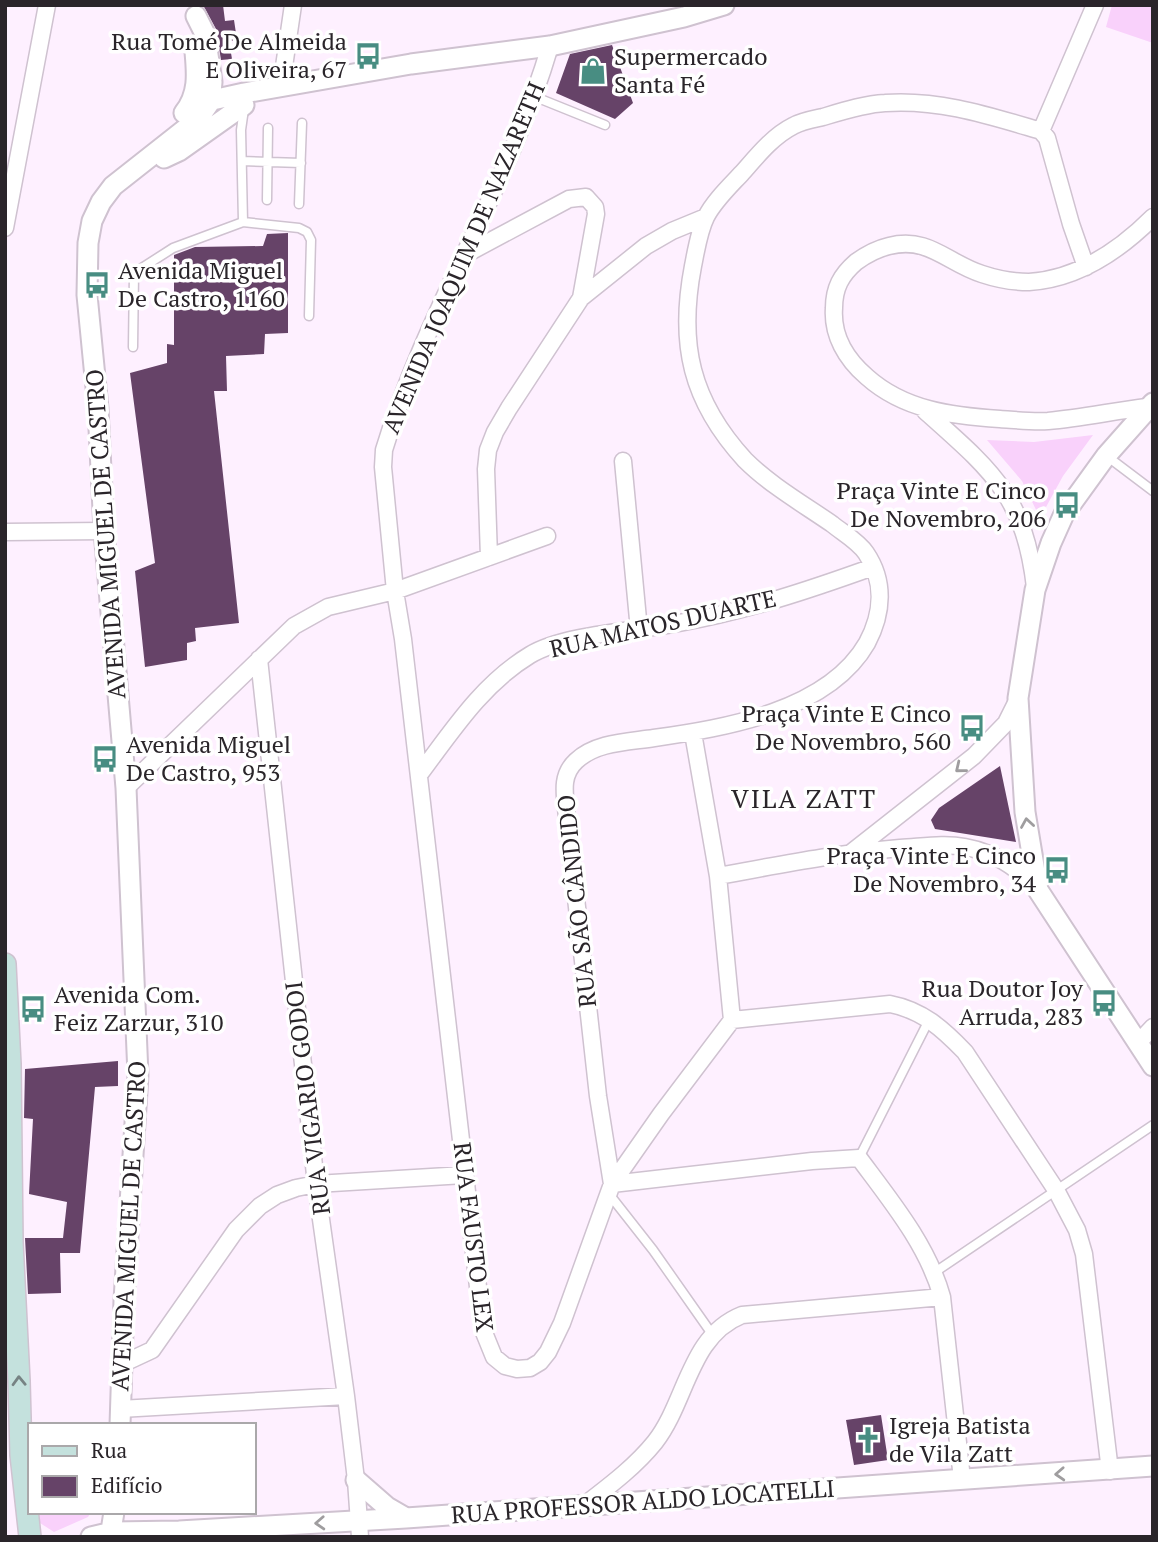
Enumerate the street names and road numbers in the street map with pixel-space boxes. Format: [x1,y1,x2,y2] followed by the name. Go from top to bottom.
[374,77,552,438] street label: AVENIDA JOAQUIM DE NAZARETH
[78,368,132,700] street label: AVENIDA MIGUEL DE CASTRO
[546,581,779,665] street label: RUA MATOS DUARTE
[549,793,603,1009] street label: RUA SÃO CÂNDIDO
[277,980,337,1217] street label: RUA VIGARIO GODOI
[103,1060,153,1392] street label: AVENIDA MIGUEL DE CASTRO
[446,1140,502,1334] street label: RUA FAUSTO LEX
[450,1472,836,1530] street label: RUA PROFESSOR ALDO LOCATELLI

